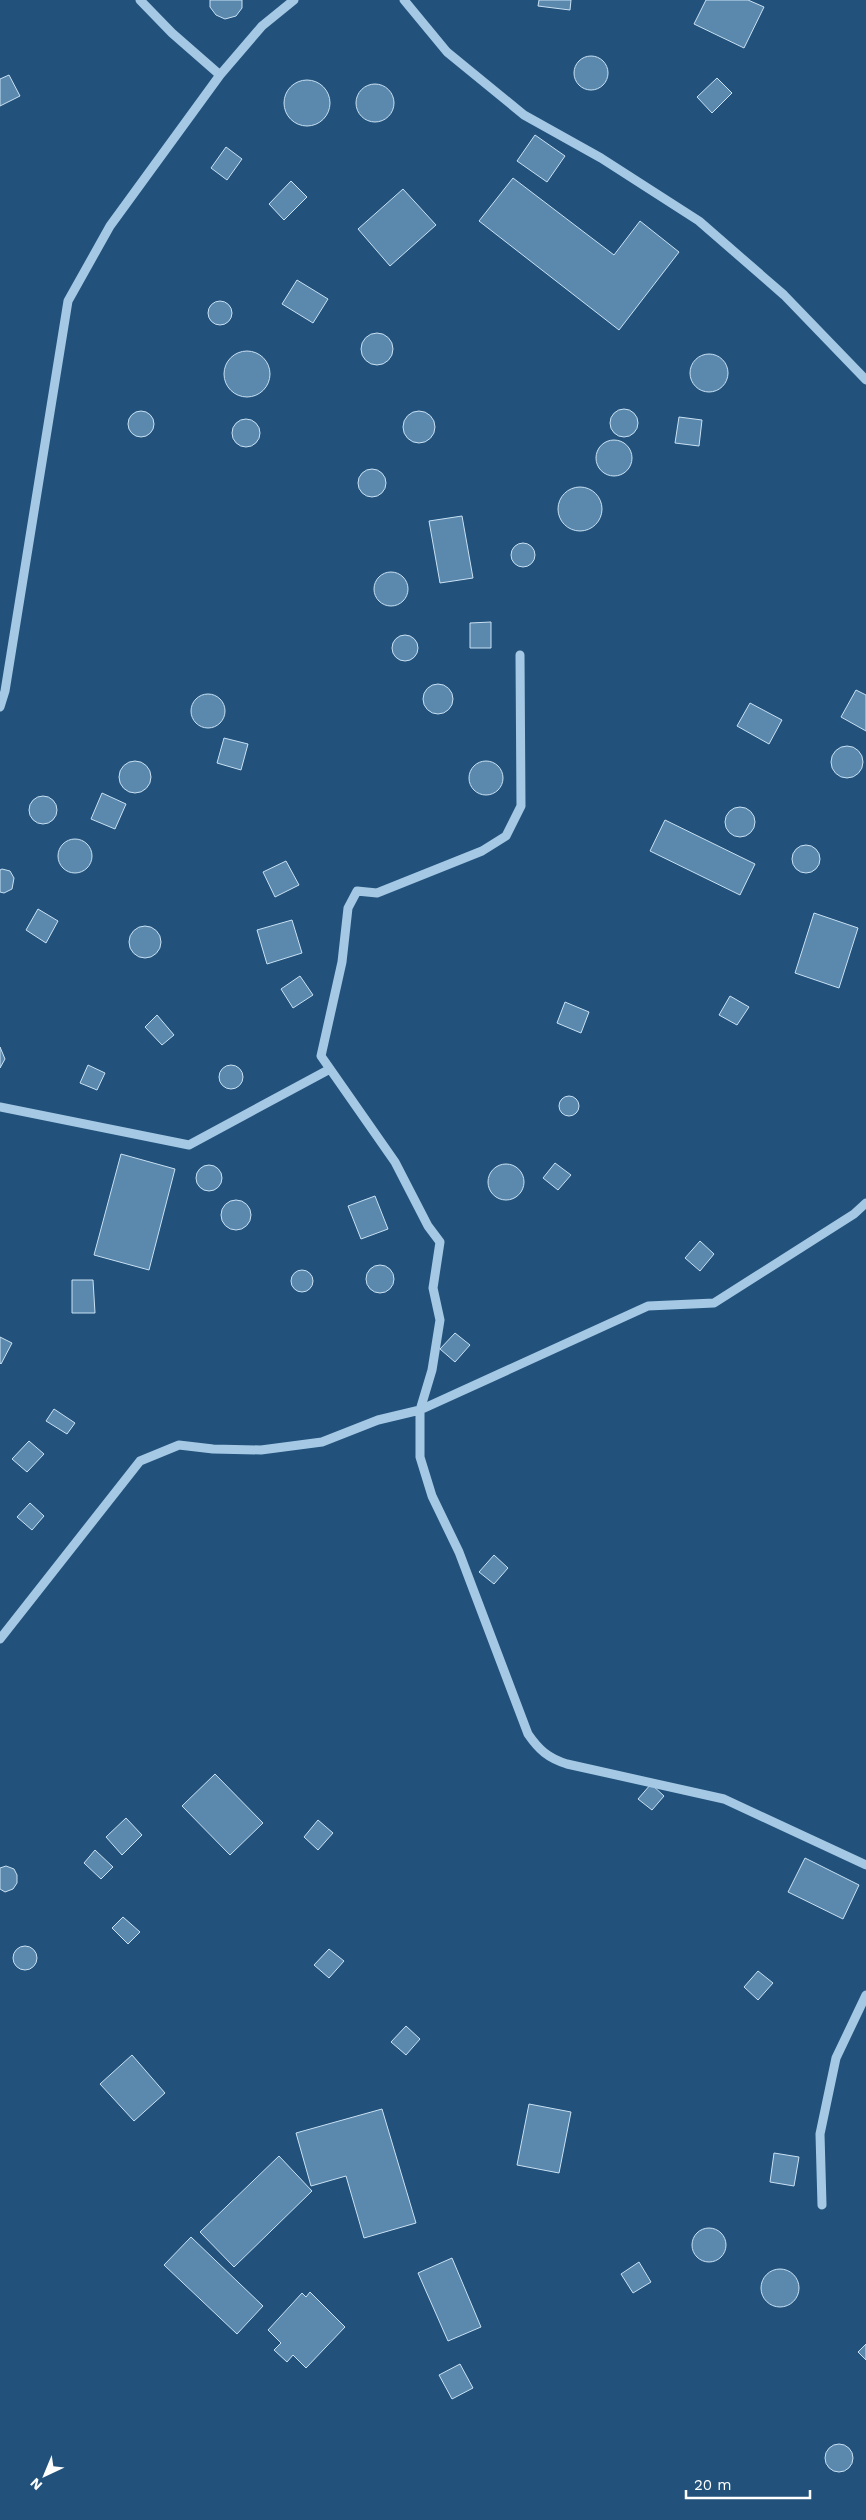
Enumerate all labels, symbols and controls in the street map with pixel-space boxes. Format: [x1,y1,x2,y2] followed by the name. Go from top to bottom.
[20,2450,70,2500] north arrow
[686,2468,810,2500] scale bar
[27,2475,45,2494] text: N
[694,2476,732,2494] text: 20 m

